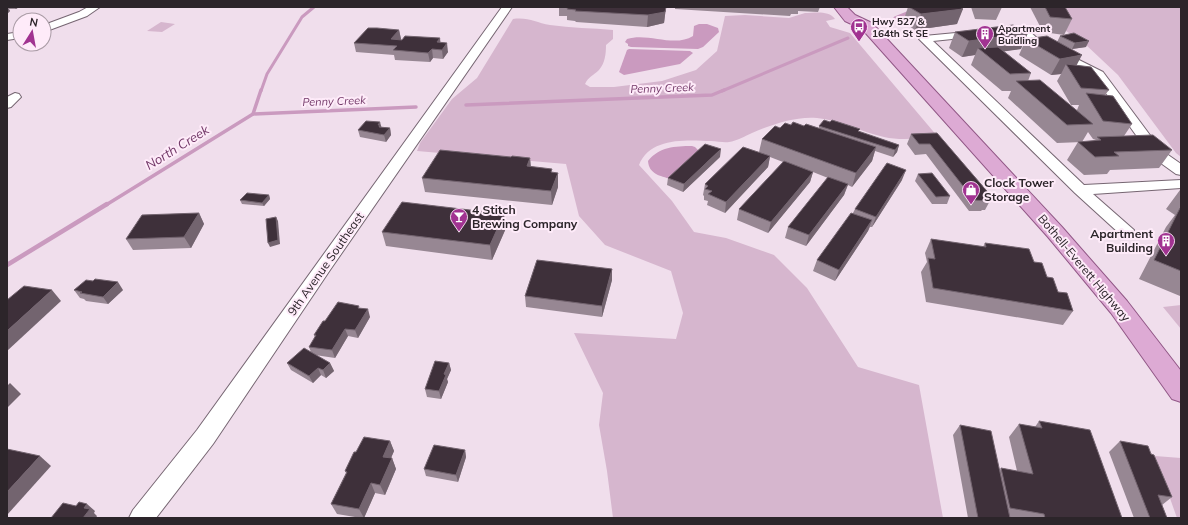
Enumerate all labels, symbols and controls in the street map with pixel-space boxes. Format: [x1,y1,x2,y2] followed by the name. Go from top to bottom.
[12,12,52,52] north arrow
[28,15,39,30] text: N
[872,15,928,40] place label: Hwy 527 & 164th St SE
[849,17,869,42] bus stop icon: Hwy 527 & 164th St SE
[998,22,1050,47] place label: Apartment Buidling
[975,24,995,49] building icon: Apartment Buidling
[630,80,694,96] water label: Penny Creek
[302,93,366,109] water label: Penny Creek
[142,121,212,173] water label: North Creek
[984,175,1054,204] place label: Clock Tower Storage
[961,180,981,205] shop icon: Clock Tower Storage
[472,202,578,231] place label: 4 Stitch Brewing Company
[449,207,469,232] bar icon: 4 Stitch Brewing Company
[284,209,367,318] street label: 9th Avenue Southeast
[1035,211,1134,325] street label: Bothell-Everett Highway
[1090,226,1153,255] place label: Apartment Building
[1156,231,1176,256] building icon: Apartment Building

